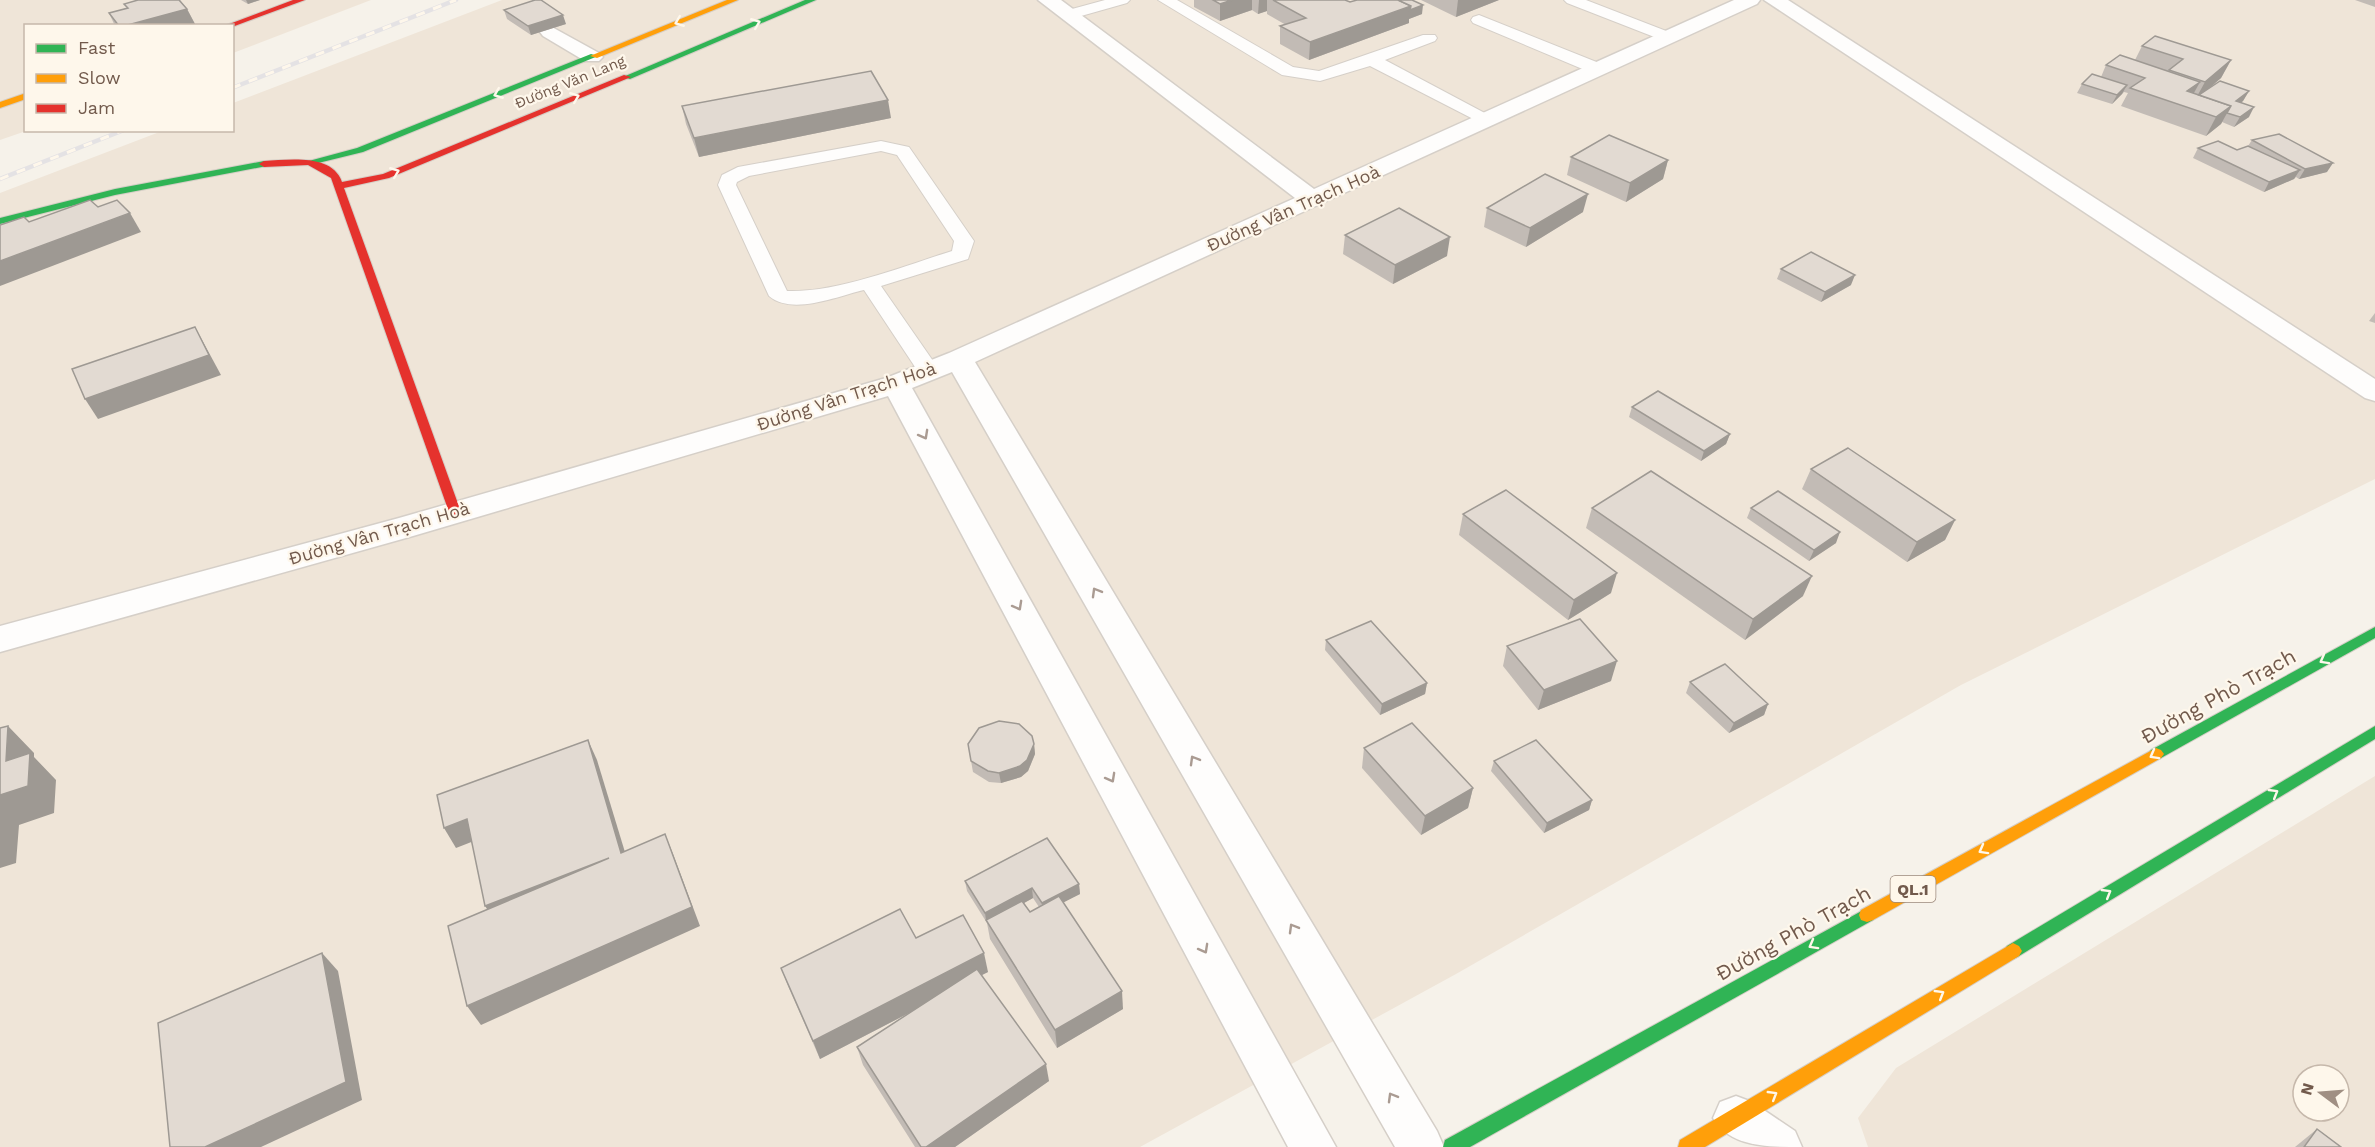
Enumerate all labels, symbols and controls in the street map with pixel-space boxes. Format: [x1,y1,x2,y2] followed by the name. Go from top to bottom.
[675,15,686,27] one-way arrow
[749,18,760,30] one-way arrow
[24,24,234,132] legend
[78,37,116,58] text: Fast
[512,52,628,112] street label: Đường Văn Lang
[78,67,121,88] text: Slow
[494,87,505,99] one-way arrow
[569,92,580,104] one-way arrow
[78,97,115,118] text: Jam
[1203,160,1383,256] street label: Đường Vân Trạch Hoà
[389,167,400,179] one-way arrow
[754,357,938,435] street label: Đường Vân Trạch Hoà
[917,429,928,439] one-way arrow
[286,497,472,569] street label: Đường Vân Trạch Hoà
[1092,588,1103,598] one-way arrow
[1011,600,1022,611] one-way arrow
[2136,643,2300,749] street label: Đường Phò Trạch
[2320,653,2330,665] one-way arrow
[2149,748,2160,760] one-way arrow
[1190,756,1202,766] one-way arrow
[1104,771,1115,782] one-way arrow
[2268,788,2278,800] one-way arrow
[1979,843,1990,855] one-way arrow
[1890,876,1936,902] road number: QL.1
[1711,880,1875,986] street label: Đường Phò Trạch
[2101,889,2111,901] one-way arrow
[1289,924,1300,934] one-way arrow
[1809,938,1819,950] one-way arrow
[1197,943,1208,953] one-way arrow
[1934,990,1944,1002] one-way arrow
[2291,1063,2351,1123] north arrow
[2296,1081,2318,1097] text: N
[1767,1091,1777,1102] one-way arrow
[1388,1092,1399,1103] one-way arrow

